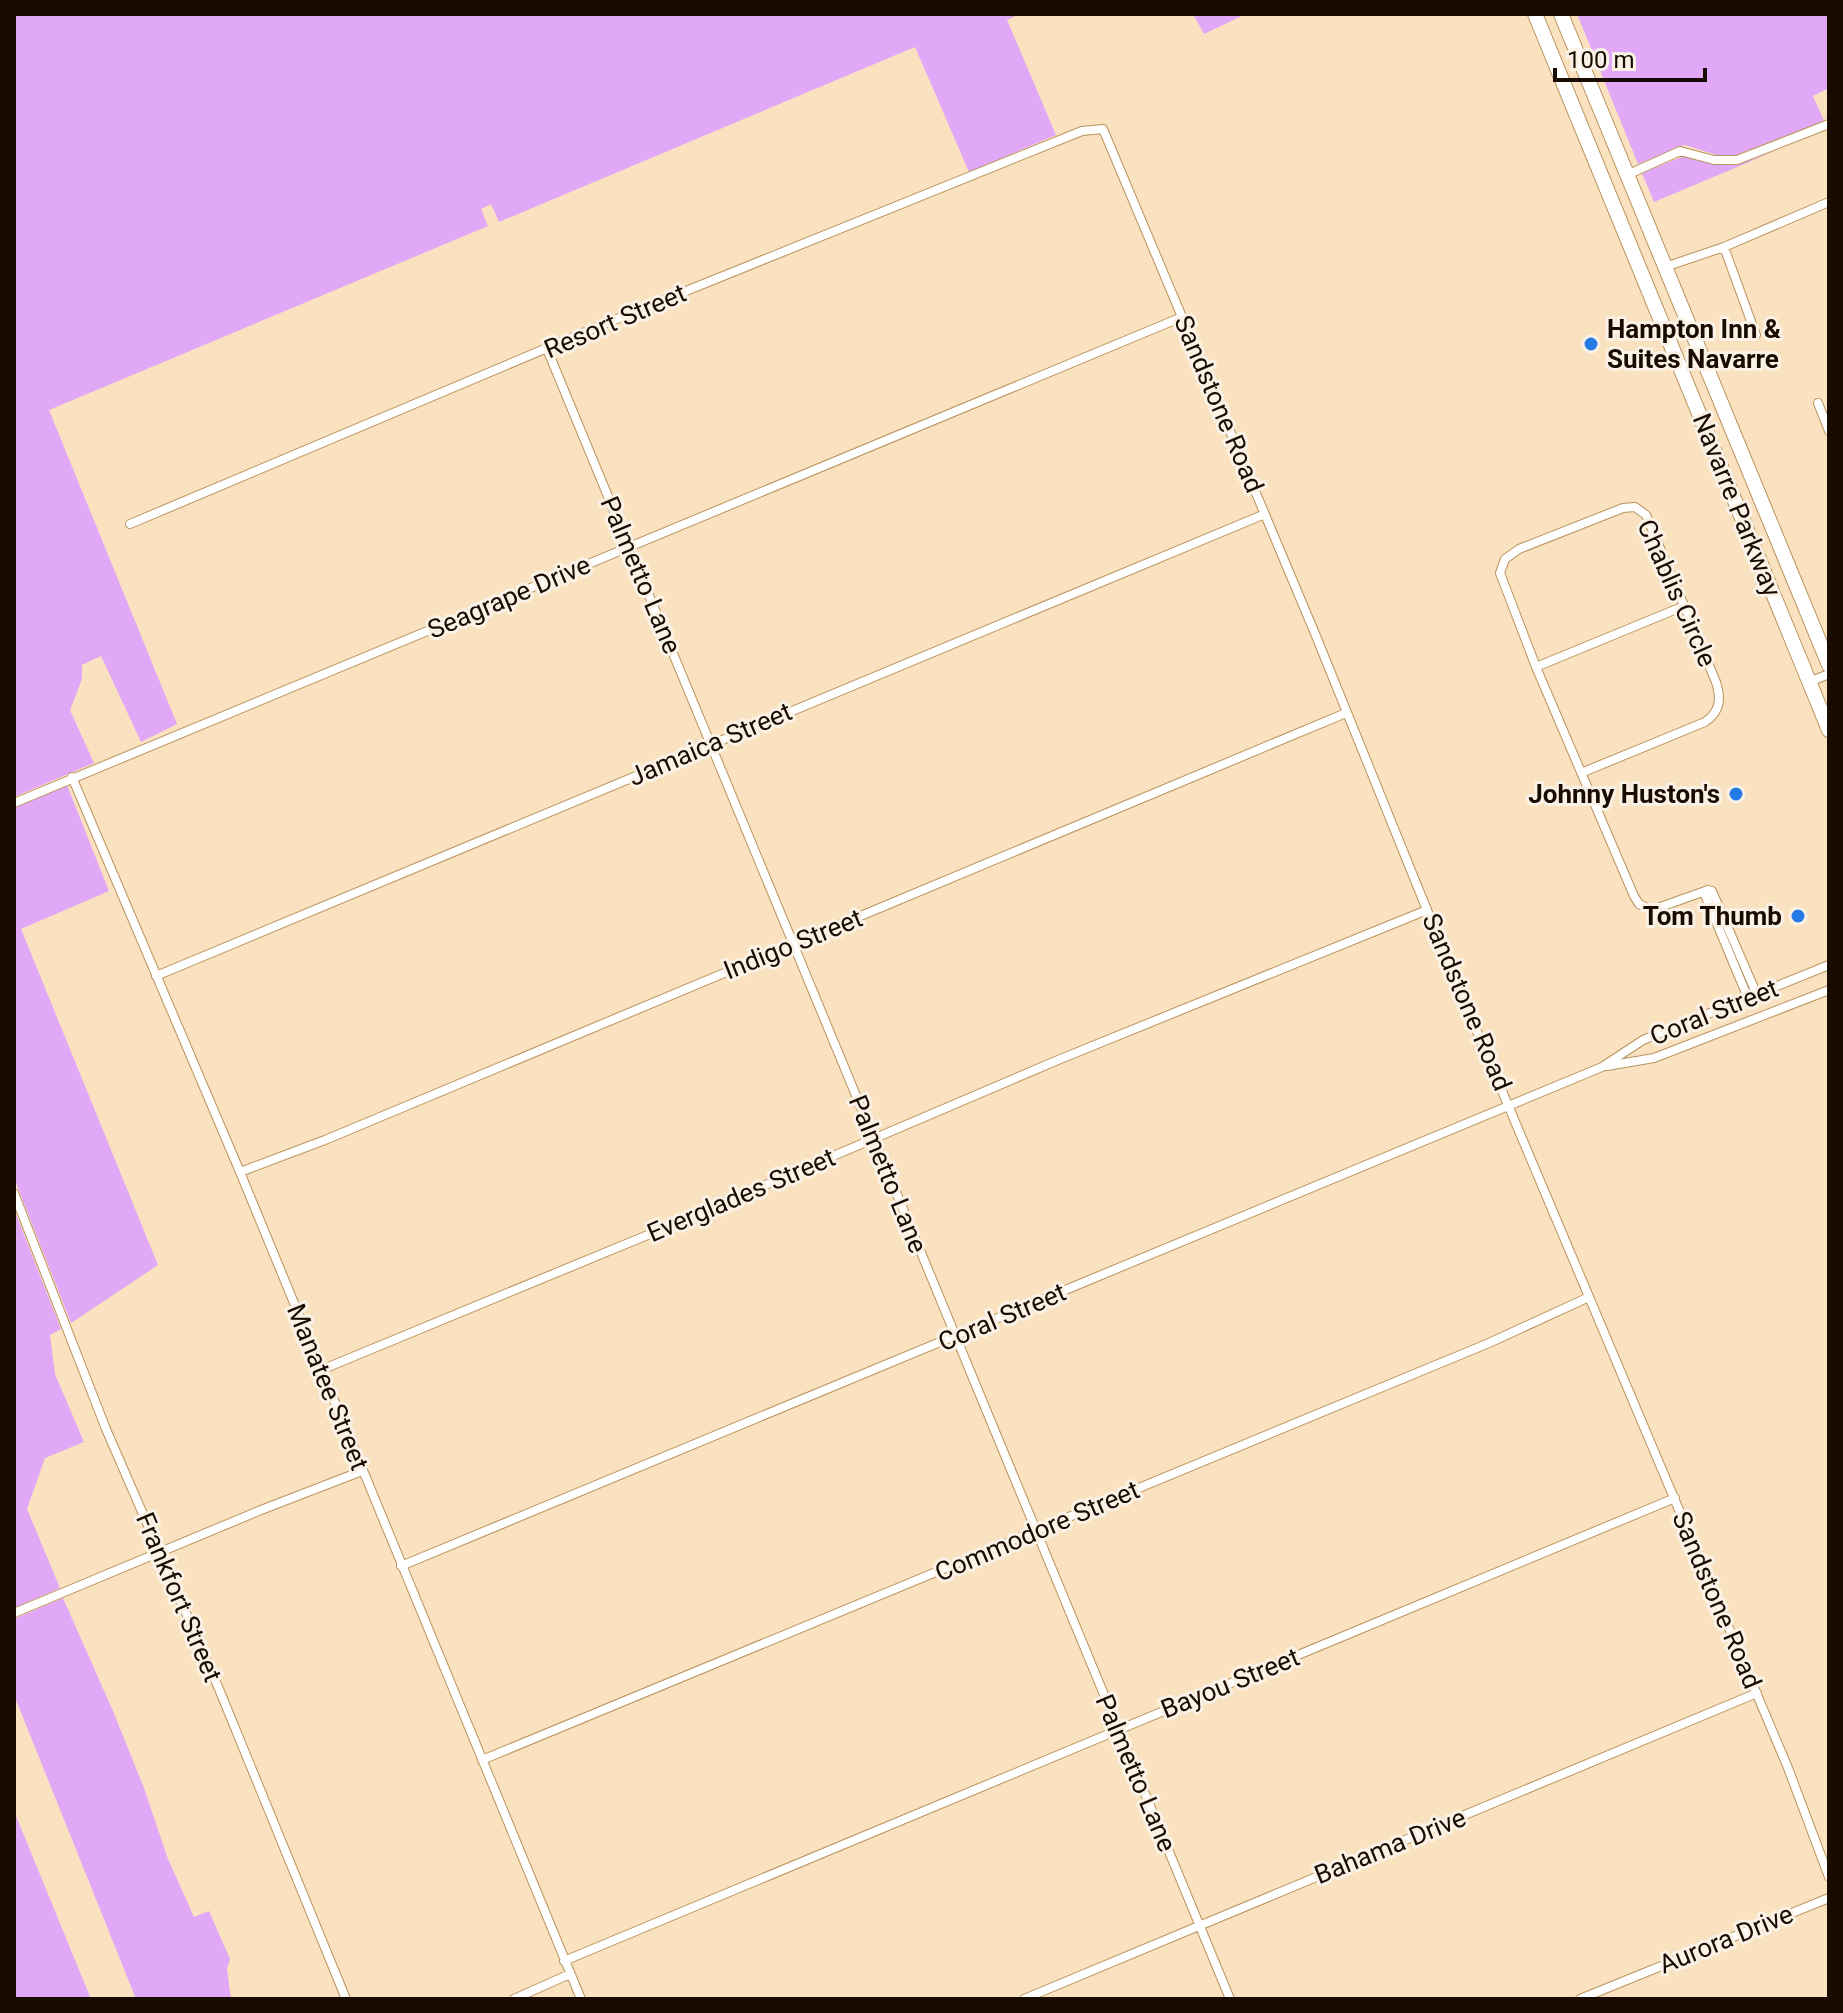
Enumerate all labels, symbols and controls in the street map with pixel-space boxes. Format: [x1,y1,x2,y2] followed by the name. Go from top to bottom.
[1555,32,1705,82] scale bar
[1567,46,1634,74] text: 100 m
[540,278,690,364] street label: Resort Street
[1168,311,1270,497] street label: Sandstone Road
[1607,314,1781,374] place label: Hampton Inn & Suites Navarre
[1582,335,1600,353] marker: Hampton Inn & Suites Navarre
[1687,409,1787,601] street label: Navarre Parkway
[594,492,688,658] street label: Palmetto Lane
[1631,515,1723,671] street label: Chablis Circle
[423,549,595,645] street label: Seagrape Drive
[624,696,796,792] street label: Jamaica Street
[1528,779,1720,809] place label: Johnny Huston's
[1727,785,1745,803] marker: Johnny Huston's
[1643,901,1782,931] place label: Tom Thumb
[719,903,867,985] street label: Indigo Street
[1789,907,1807,925] marker: Tom Thumb
[1416,909,1518,1095] street label: Sandstone Road
[1646,973,1782,1051] street label: Coral Street
[843,1091,933,1257] street label: Palmetto Lane
[643,1142,839,1248] street label: Everglades Street
[934,1277,1070,1357] street label: Coral Street
[281,1300,375,1474] street label: Manatee Street
[930,1474,1144,1588] street label: Commodore Street
[1666,1507,1768,1693] street label: Sandstone Road
[130,1508,228,1686] street label: Frankfort Street
[1156,1642,1304,1724] street label: Bayou Street
[1089,1690,1183,1856] street label: Palmetto Lane
[1310,1802,1470,1890] street label: Bahama Drive
[1655,1899,1797,1979] street label: Aurora Drive

